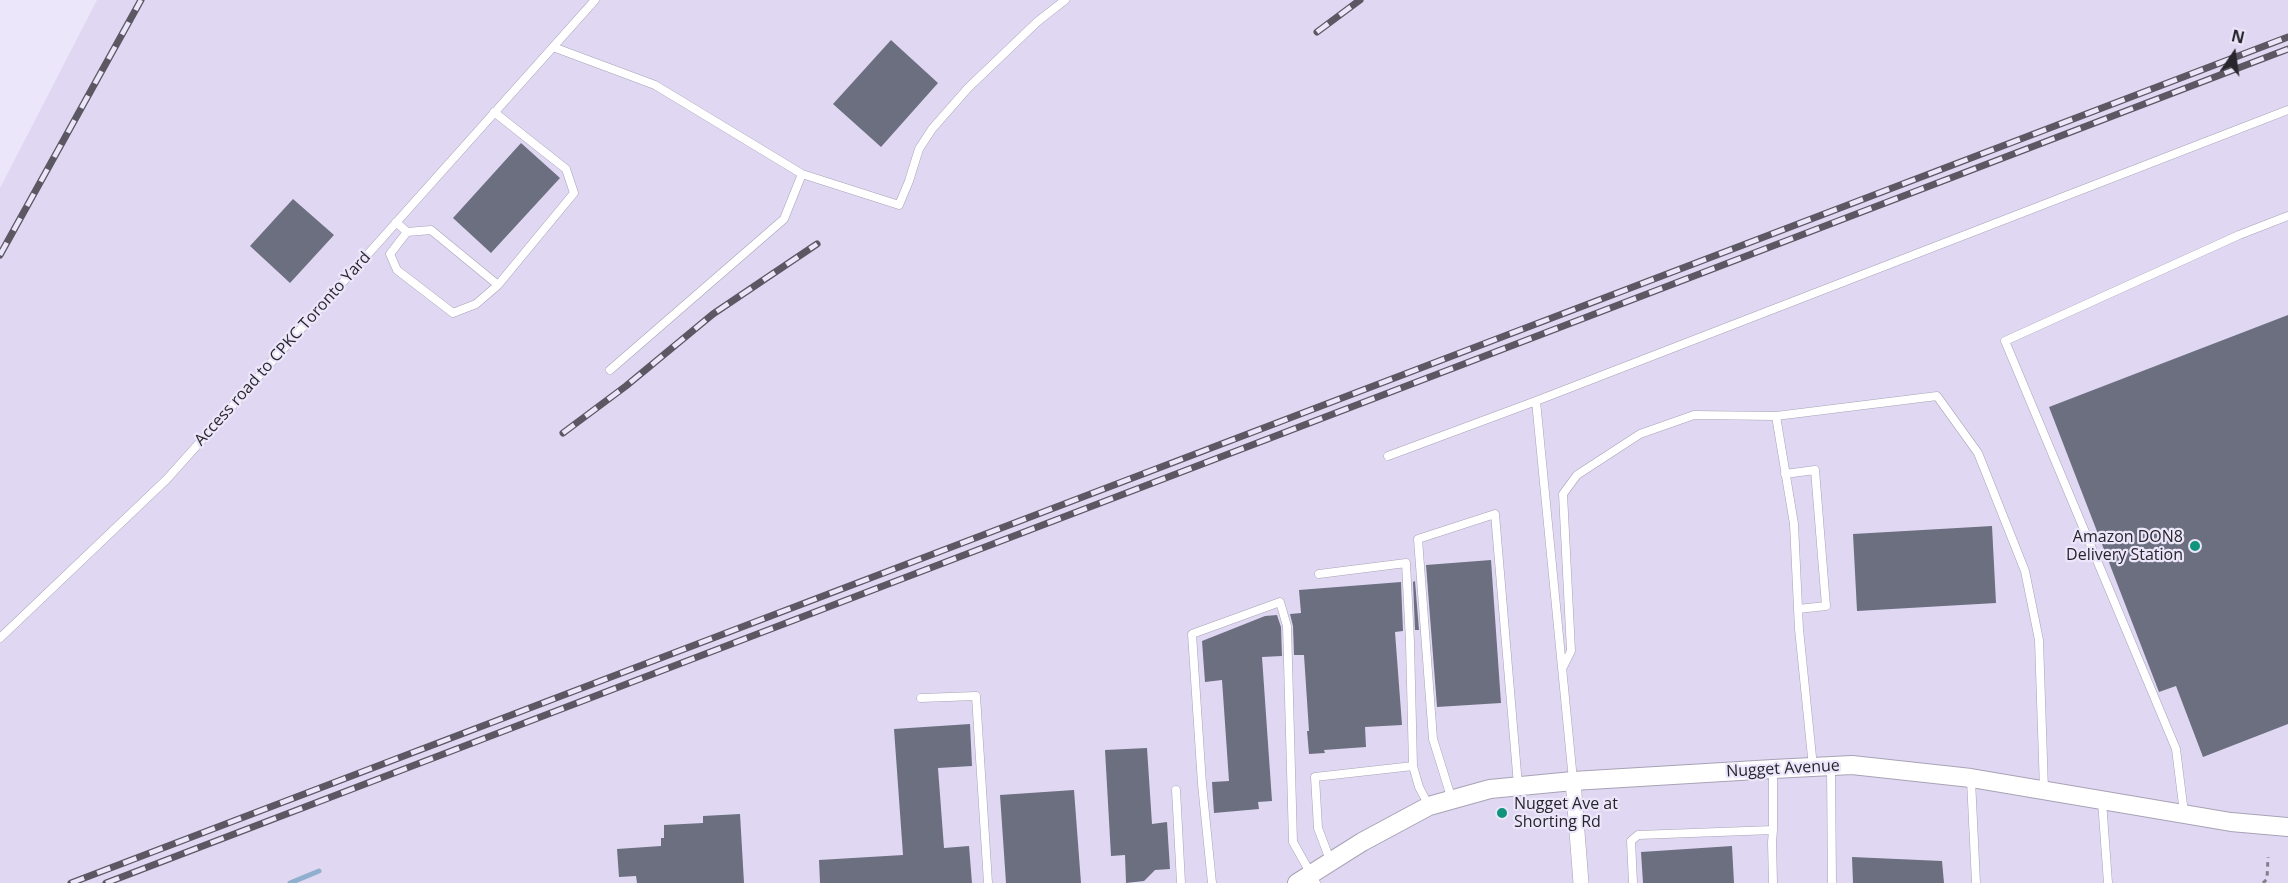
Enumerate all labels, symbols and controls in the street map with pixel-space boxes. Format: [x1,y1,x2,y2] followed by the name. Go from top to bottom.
[2204,24,2264,84] north arrow
[2229,24,2247,49] text: N
[191,248,375,450] street label: Access road to CPKC Toronto Yard
[2066,527,2183,565] place label: Amazon DON8 Delivery Station
[2188,539,2202,553] marker: Amazon DON8 Delivery Station
[1726,756,1840,782] street label: Nugget Avenue
[1514,794,1618,832] place label: Nugget Ave at Shorting Rd
[1495,806,1509,820] marker: Nugget Ave at Shorting Rd

